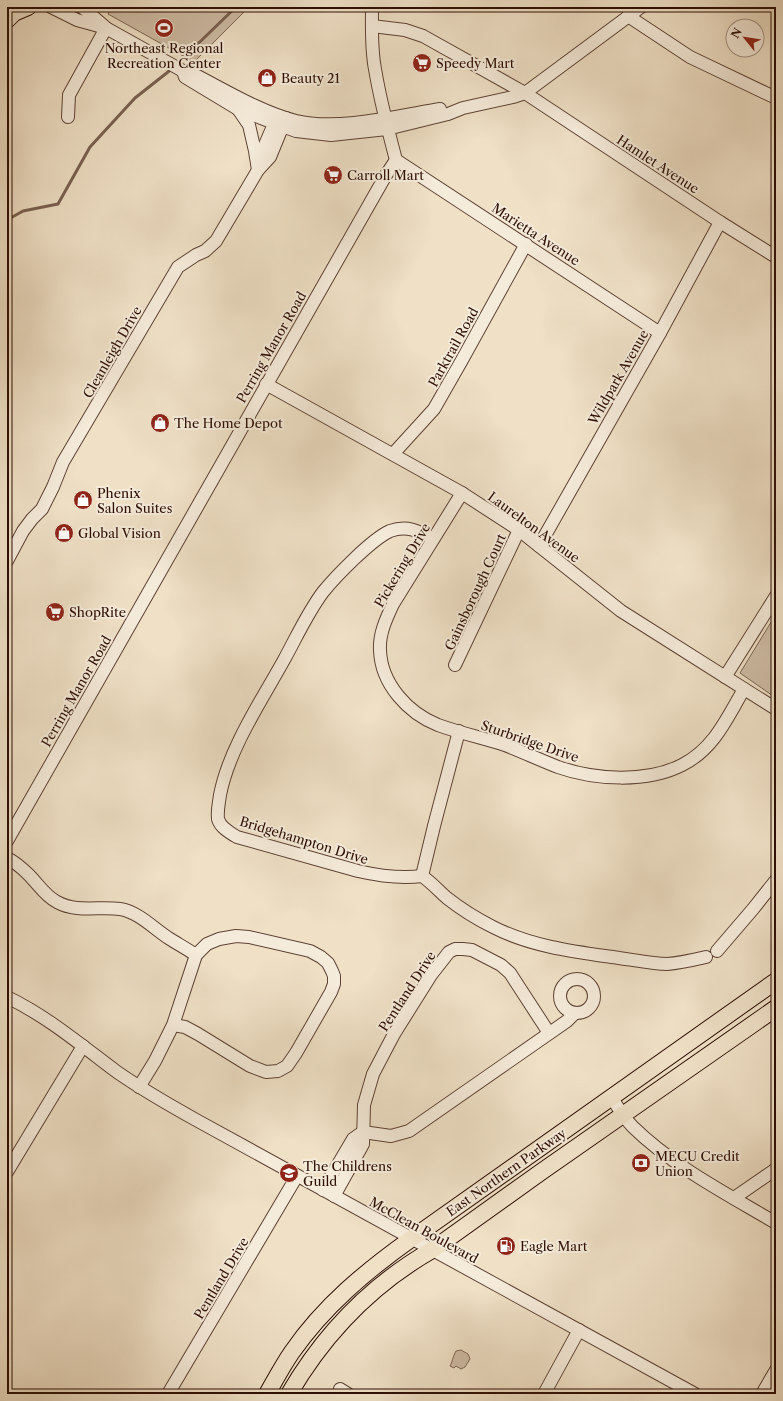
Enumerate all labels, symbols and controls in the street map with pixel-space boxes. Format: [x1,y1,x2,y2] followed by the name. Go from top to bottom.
[153,17,175,39] sports icon: Northeast Regional Recreation Center
[725,18,765,58] north arrow
[728,25,745,41] text: N
[105,40,224,71] place label: Northeast Regional Recreation Center
[411,52,433,74] supermarket icon: Speedy Mart
[436,55,515,71] place label: Speedy Mart
[256,67,278,89] shop icon: Beauty 21
[281,70,341,86] place label: Beauty 21
[614,131,702,197] street label: Hamlet Avenue
[322,164,344,186] supermarket icon: Carroll Mart
[347,167,424,183] place label: Carroll Mart
[489,200,583,268] street label: Marietta Avenue
[233,288,309,405] street label: Perring Manor Road
[79,303,145,401] street label: Cleanleigh Drive
[425,304,481,390] street label: Parktrail Road
[584,327,652,428] street label: Wildpark Avenue
[149,412,171,434] shop icon: The Home Depot
[174,415,283,431] place label: The Home Depot
[97,485,173,516] place label: Phenix Salon Suites
[485,488,583,566] street label: Laurelton Avenue
[72,489,94,511] shop icon: Phenix Salon Suites
[371,520,433,610] street label: Pickering Drive
[53,522,75,544] shop icon: Global Vision
[78,525,161,541] place label: Global Vision
[441,531,509,653] street label: Gainsborough Court
[44,601,66,623] supermarket icon: ShopRite
[69,604,126,620] place label: ShopRite
[38,632,114,749] street label: Perring Manor Road
[479,717,581,765] street label: Sturbridge Drive
[238,813,370,867] street label: Bridgehampton Drive
[375,948,439,1034] street label: Pentland Drive
[443,1124,570,1219] street label: East Northern Parkway
[655,1148,740,1179] place label: MECU Credit Union
[630,1152,652,1174] bank icon: MECU Credit Union
[303,1158,392,1189] place label: The Childrens Guild
[278,1162,300,1184] school or university icon: The Childrens Guild
[367,1193,481,1267] street label: McClean Boulevard
[190,1234,252,1322] street label: Pentland Drive
[495,1235,517,1257] fuel station icon: Eagle Mart
[520,1238,588,1254] place label: Eagle Mart

